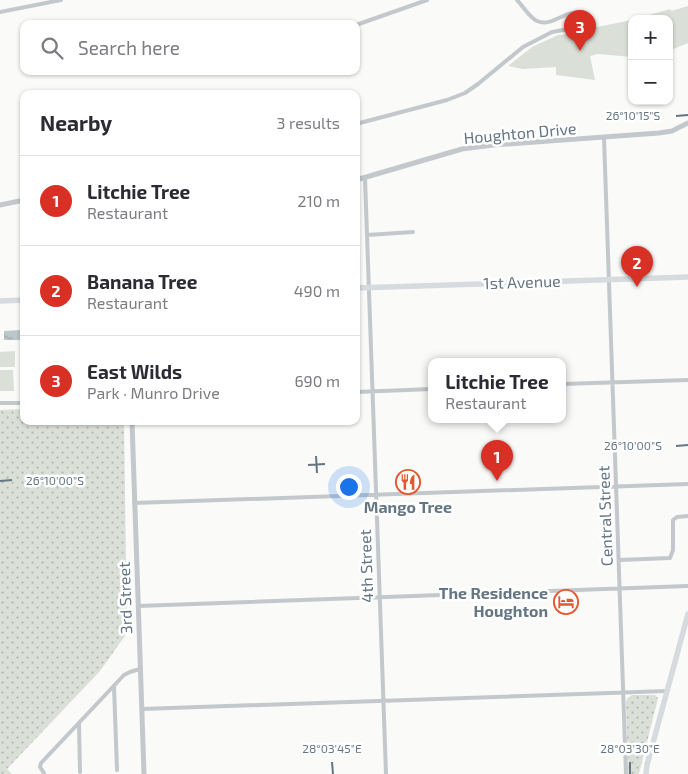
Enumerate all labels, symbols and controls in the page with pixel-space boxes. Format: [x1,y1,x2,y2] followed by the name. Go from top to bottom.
[564,10,596,51] pin: 3
[628,15,673,105] map controls
[628,15,673,60] button: +
[20,20,360,75] search box
[38,34,66,62] icon: search
[78,36,180,59] text: Search here
[628,60,673,105] button: −
[606,108,661,122] text: 26°10'15"S
[40,110,112,135] text: Nearby
[277,113,340,132] text: 3 results
[463,118,577,147] street label: Houghton Drive
[87,180,190,203] text: Litchie Tree
[53,191,59,210] text: 1
[297,191,340,210] text: 210 m
[87,203,168,222] text: Restaurant
[621,246,653,287] pin: 2
[87,270,198,293] text: Banana Tree
[483,271,561,292] street label: 1st Avenue
[51,281,61,300] text: 2
[294,281,340,300] text: 490 m
[87,293,168,312] text: Restaurant
[428,358,566,423] popup
[87,360,182,383] text: East Wilds
[445,370,549,393] text: Litchie Tree
[51,371,61,390] text: 3
[294,371,340,390] text: 690 m
[87,383,220,402] text: Park · Munro Drive
[445,393,526,412] text: Restaurant
[604,438,662,452] text: 26°10'00"S
[481,440,513,481] pin: 1
[593,465,616,567] street label: Central Street
[395,469,421,495] restaurant icon: Mango Tree
[26,473,84,487] text: 26°10'00"S
[336,474,362,500] your location
[364,497,452,516] place label: Mango Tree
[355,529,376,603] street label: 4th Street
[114,562,135,635] street label: 3rd Street
[439,583,548,620] place label: The Residence Houghton
[553,589,579,615] hotel icon: The Residence Houghton
[302,741,362,755] text: 28°03'45"E
[600,741,660,755] text: 28°03'30"E

